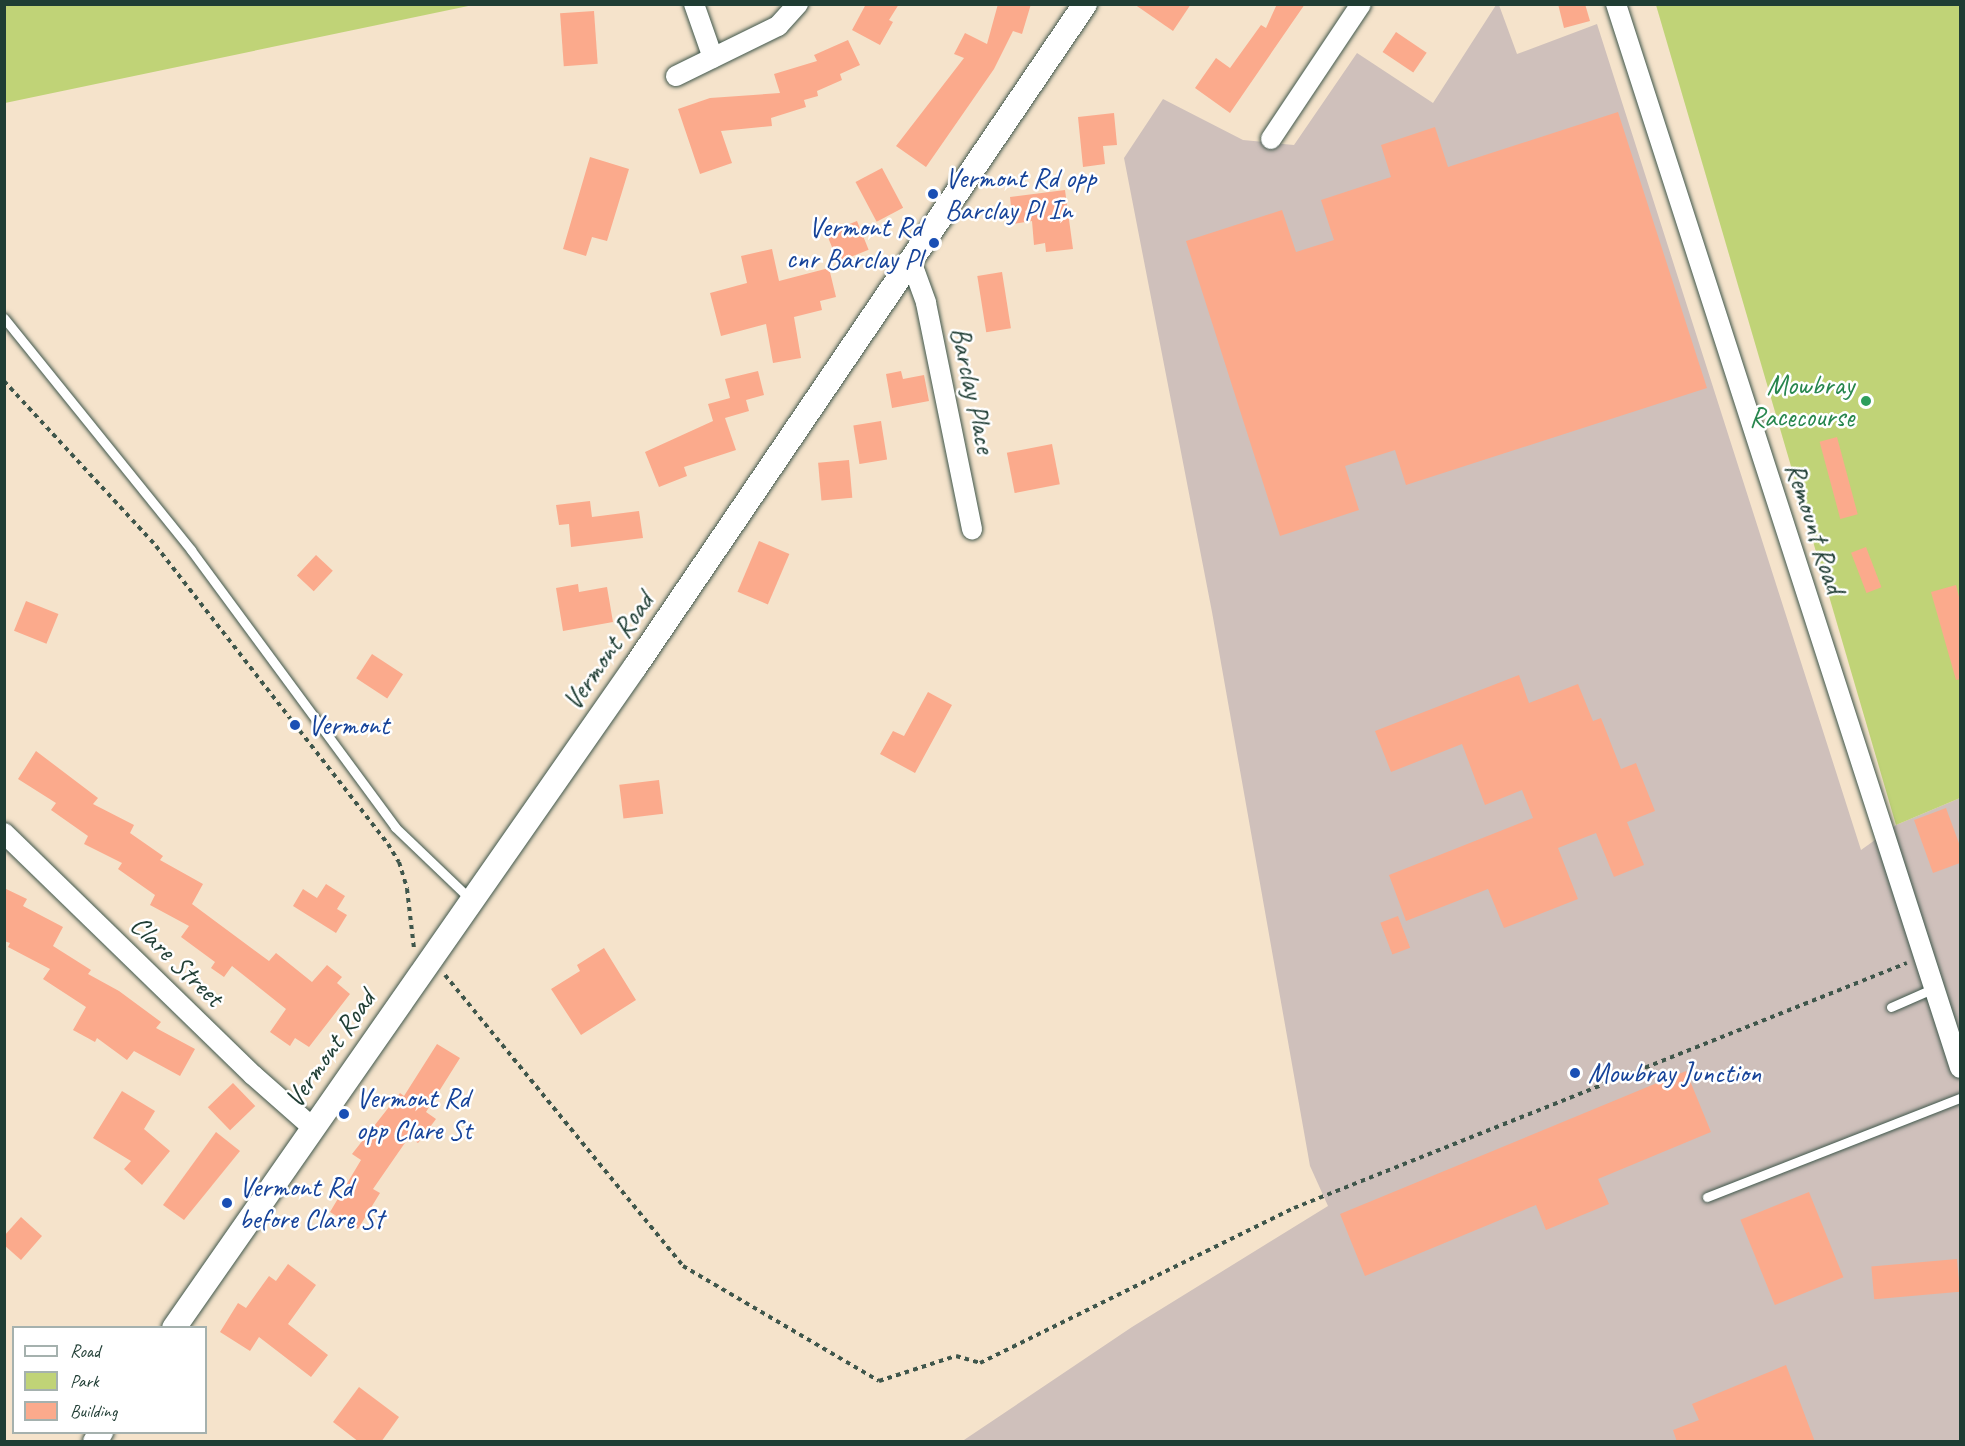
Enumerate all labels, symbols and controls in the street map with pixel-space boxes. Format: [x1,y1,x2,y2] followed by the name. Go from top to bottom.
[945,161,1096,227] place label: Vermont Rd opp Barclay Pl In
[926,187,940,201] marker: Vermont Rd opp Barclay Pl In
[786,210,922,276] place label: Vermont Rd cnr Barclay Pl
[927,236,941,250] marker: Vermont Rd cnr Barclay Pl
[943,324,1003,456] street label: Barclay Place
[1749,368,1854,434] place label: Mowbray Racecourse
[1859,394,1873,408] marker: Mowbray Racecourse
[1778,458,1852,598] street label: Remount Road
[556,586,660,716] street label: Vermont Road
[308,708,389,742] place label: Vermont
[286,716,304,734] marker: Vermont
[123,908,231,1014] street label: Clare Street
[278,984,382,1114] street label: Vermont Road
[1588,1056,1760,1090] place label: Mowbray Junction
[1566,1064,1584,1082] marker: Mowbray Junction
[356,1081,474,1147] place label: Vermont Rd opp Clare St
[337,1107,351,1121] marker: Vermont Rd opp Clare St
[239,1170,384,1236] place label: Vermont Rd before Clare St
[220,1196,234,1210] marker: Vermont Rd before Clare St
[12,1326,207,1434] legend
[70,1340,100,1362] text: Road
[70,1370,99,1392] text: Park
[70,1400,117,1422] text: Building

